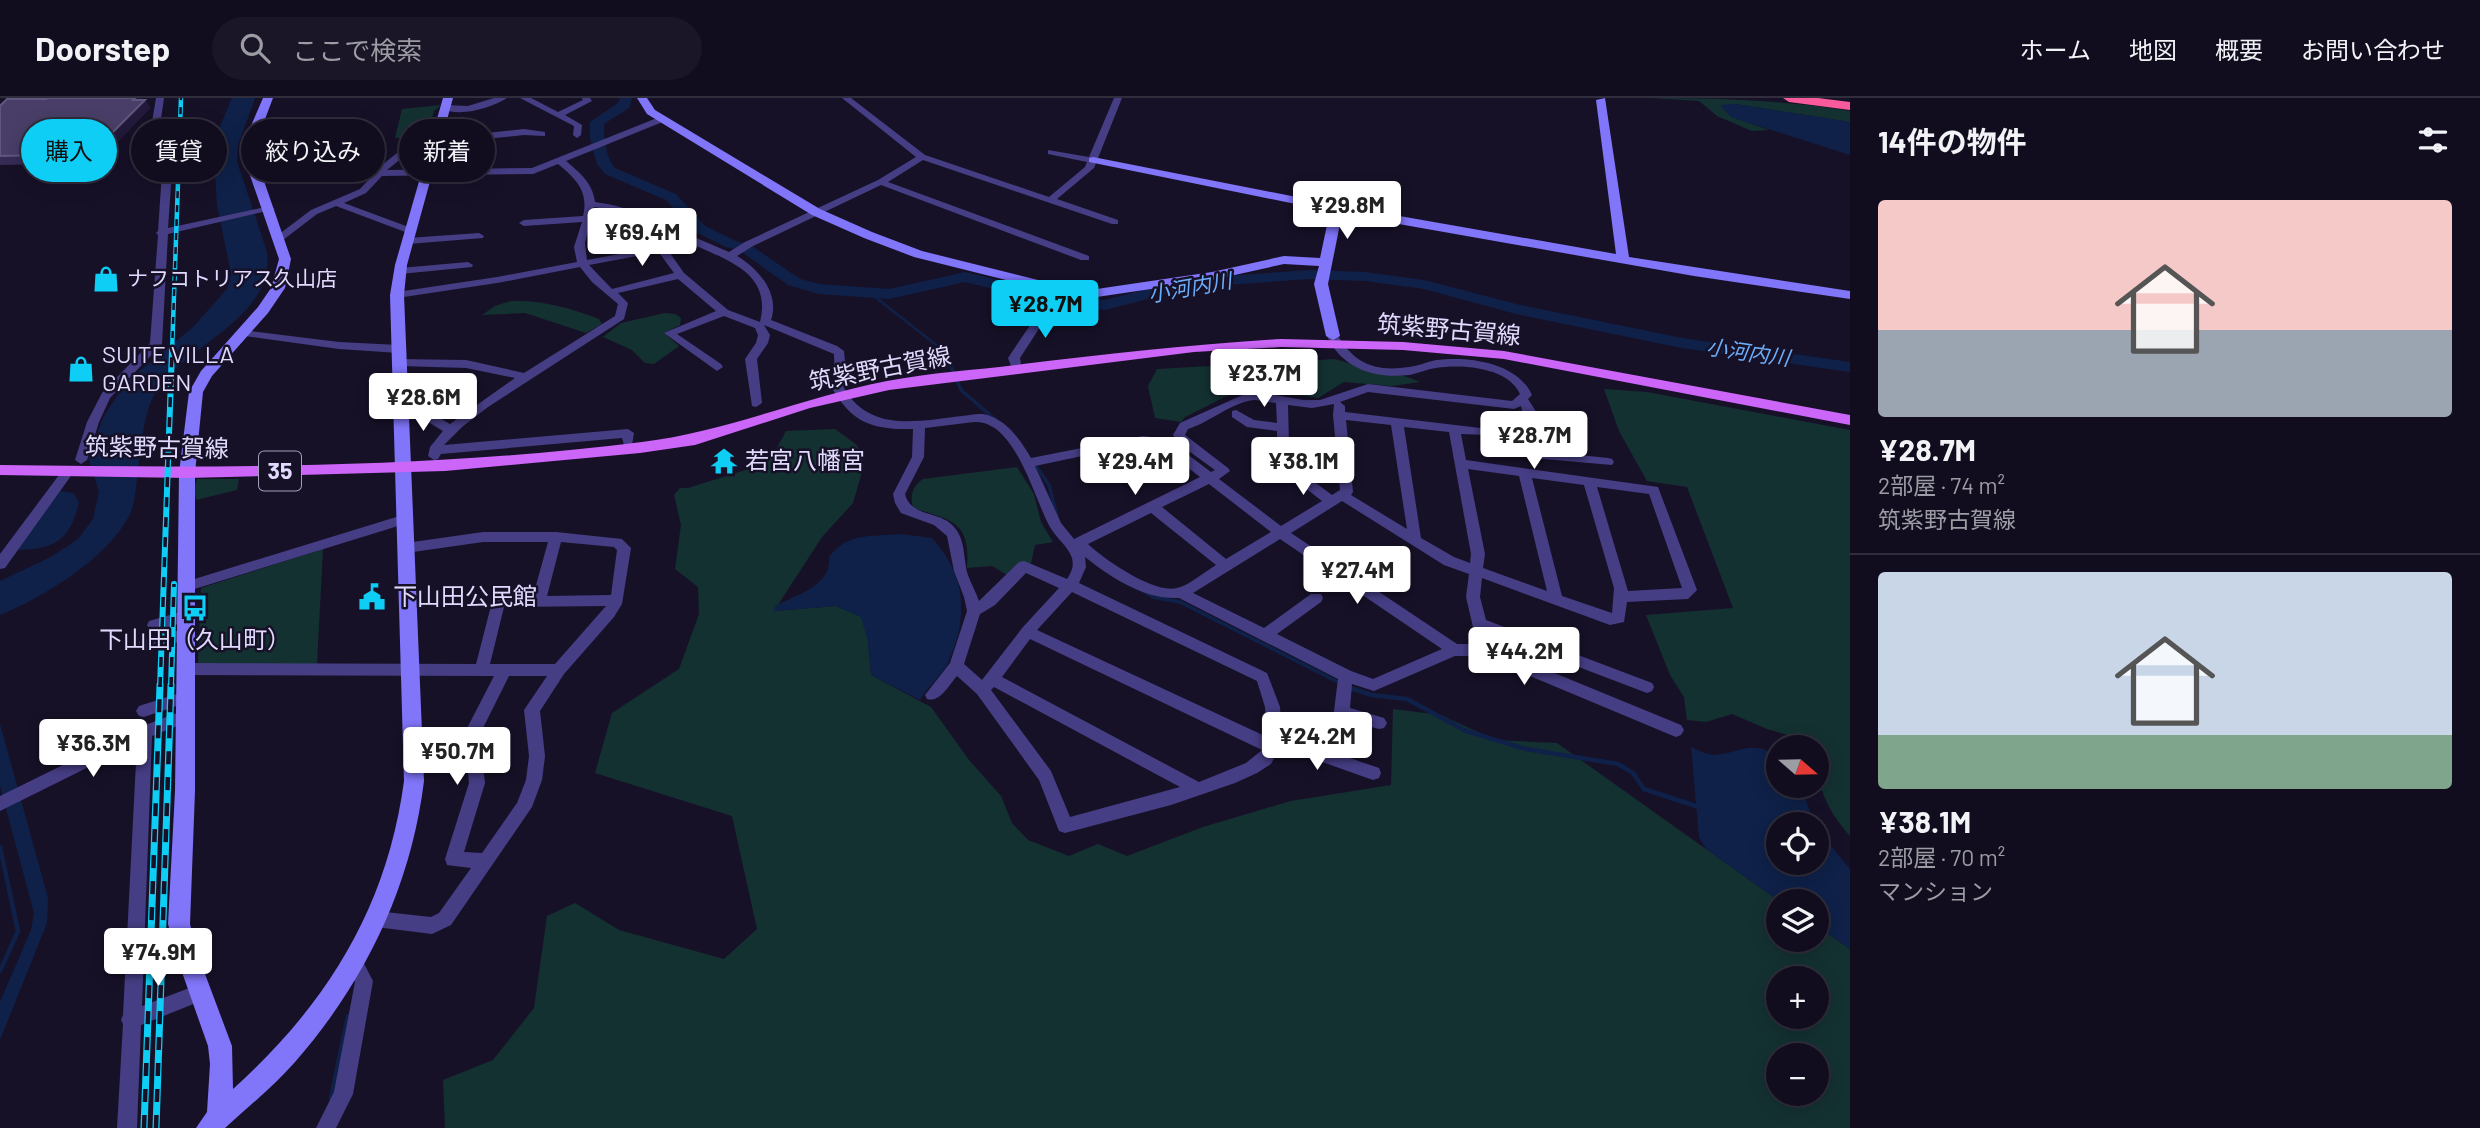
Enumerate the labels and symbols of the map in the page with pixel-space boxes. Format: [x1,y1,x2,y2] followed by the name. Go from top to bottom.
[1290,181,1404,241] pin: ¥29.8M
[585,208,699,268] pin: ¥69.4M
[91,264,121,294] shop icon: ナフコトリアス久山店
[127,265,337,290] place label: ナフコトリアス久山店
[1146,267,1235,306] water label: 小河内川
[988,280,1102,340] pin: ¥28.7M
[1376,308,1522,349] street label: 筑紫野古賀線
[1705,333,1794,370] water label: 小河内川
[102,339,234,396] place label: SUITE VILLA GARDEN
[806,340,953,395] street label: 筑紫野古賀線
[1207,350,1321,409] pin: ¥23.7M
[66,354,96,384] shop icon: SUITE VILLA GARDEN
[366,374,480,433] pin: ¥28.6M
[1477,412,1591,471] pin: ¥28.7M
[85,431,229,462] street label: 筑紫野古賀線
[1078,438,1192,497] pin: ¥29.4M
[1246,438,1360,497] pin: ¥38.1M
[745,445,865,474] place label: 若宮八幡宮
[709,446,739,476] temple icon: 若宮八幡宮
[259,452,301,490] road number: 35
[1300,546,1414,606] pin: ¥27.4M
[393,581,537,610] place label: 下山田公民館
[357,582,387,612] public building icon: 下山田公民館
[180,593,210,623] bus stop icon: 下山田（久山町）
[99,624,291,653] place label: 下山田（久山町）
[1467,628,1581,687] pin: ¥44.2M
[1260,712,1374,772] pin: ¥24.2M
[36,720,150,779] pin: ¥36.3M
[400,728,514,787] pin: ¥50.7M
[1766,735,1829,798] north arrow
[101,928,215,988] pin: ¥74.9M

